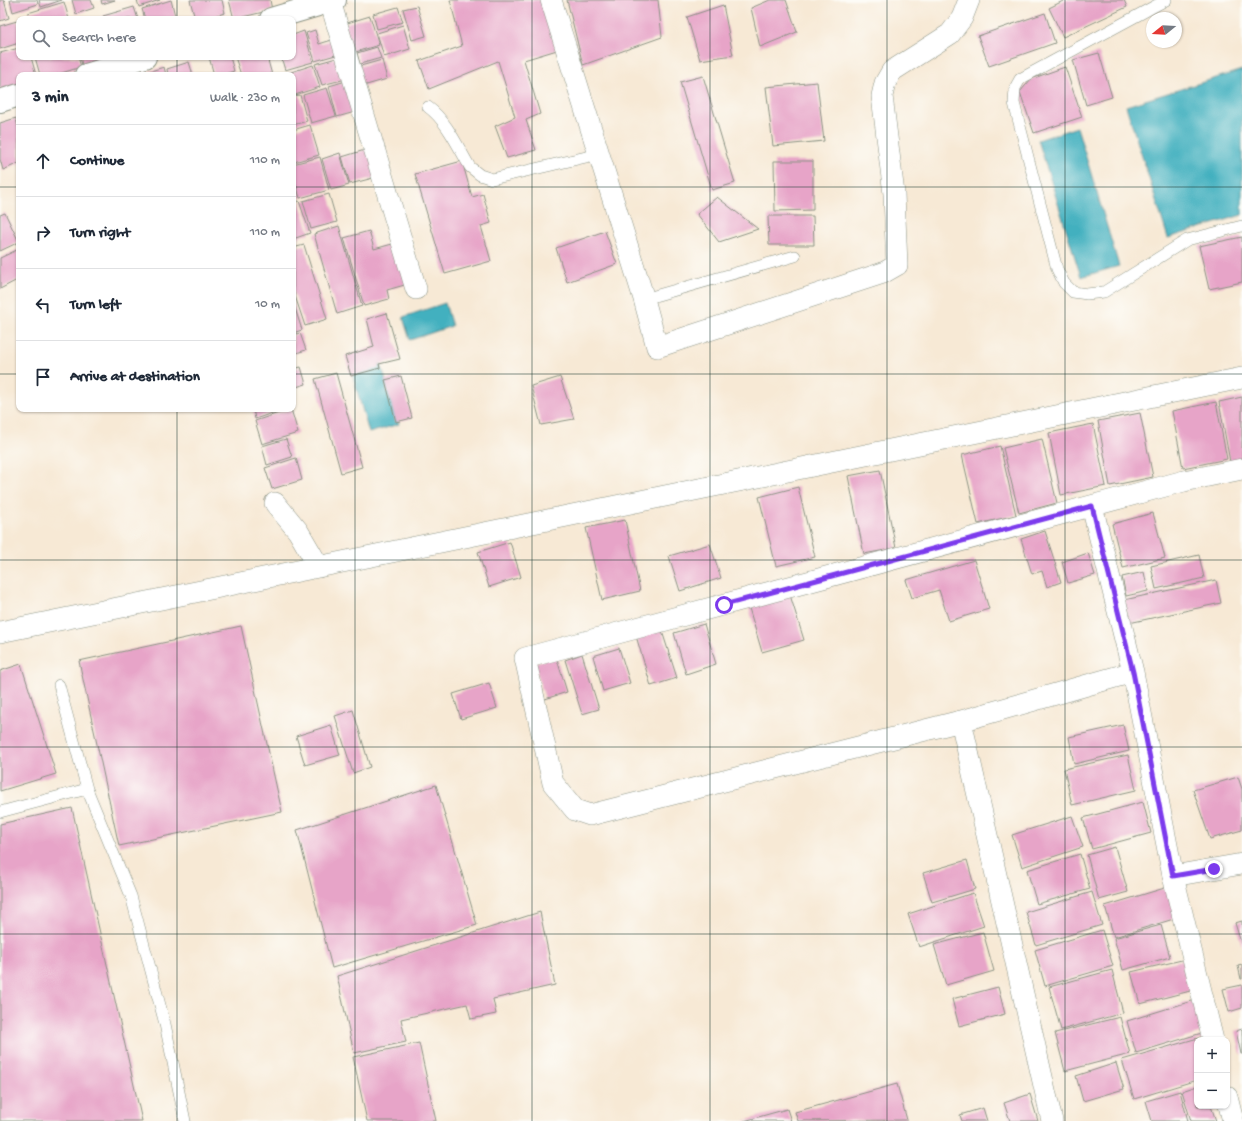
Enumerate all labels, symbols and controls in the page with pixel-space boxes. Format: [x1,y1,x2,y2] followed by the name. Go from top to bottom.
[1146,12,1182,48] north arrow
[16,16,296,60] search box
[30,27,52,49] icon: search
[62,29,136,47] text: Search here
[32,88,69,108] text: 3 min
[210,91,280,106] text: Walk · 230 m
[32,150,54,172] icon: ahead
[70,152,124,170] text: Continue
[250,153,280,168] text: 110 m
[32,222,54,244] icon: right
[70,224,130,242] text: Turn right
[250,225,280,240] text: 110 m
[32,294,54,316] icon: left
[70,296,121,314] text: Turn left
[255,297,280,312] text: 10 m
[32,366,54,388] icon: arrive
[70,368,200,386] text: Arrive at destination
[715,596,733,614] route start
[1205,860,1223,878] route end
[1194,1037,1230,1109] map controls
[1194,1037,1230,1073] button: +
[1194,1073,1230,1109] button: −

